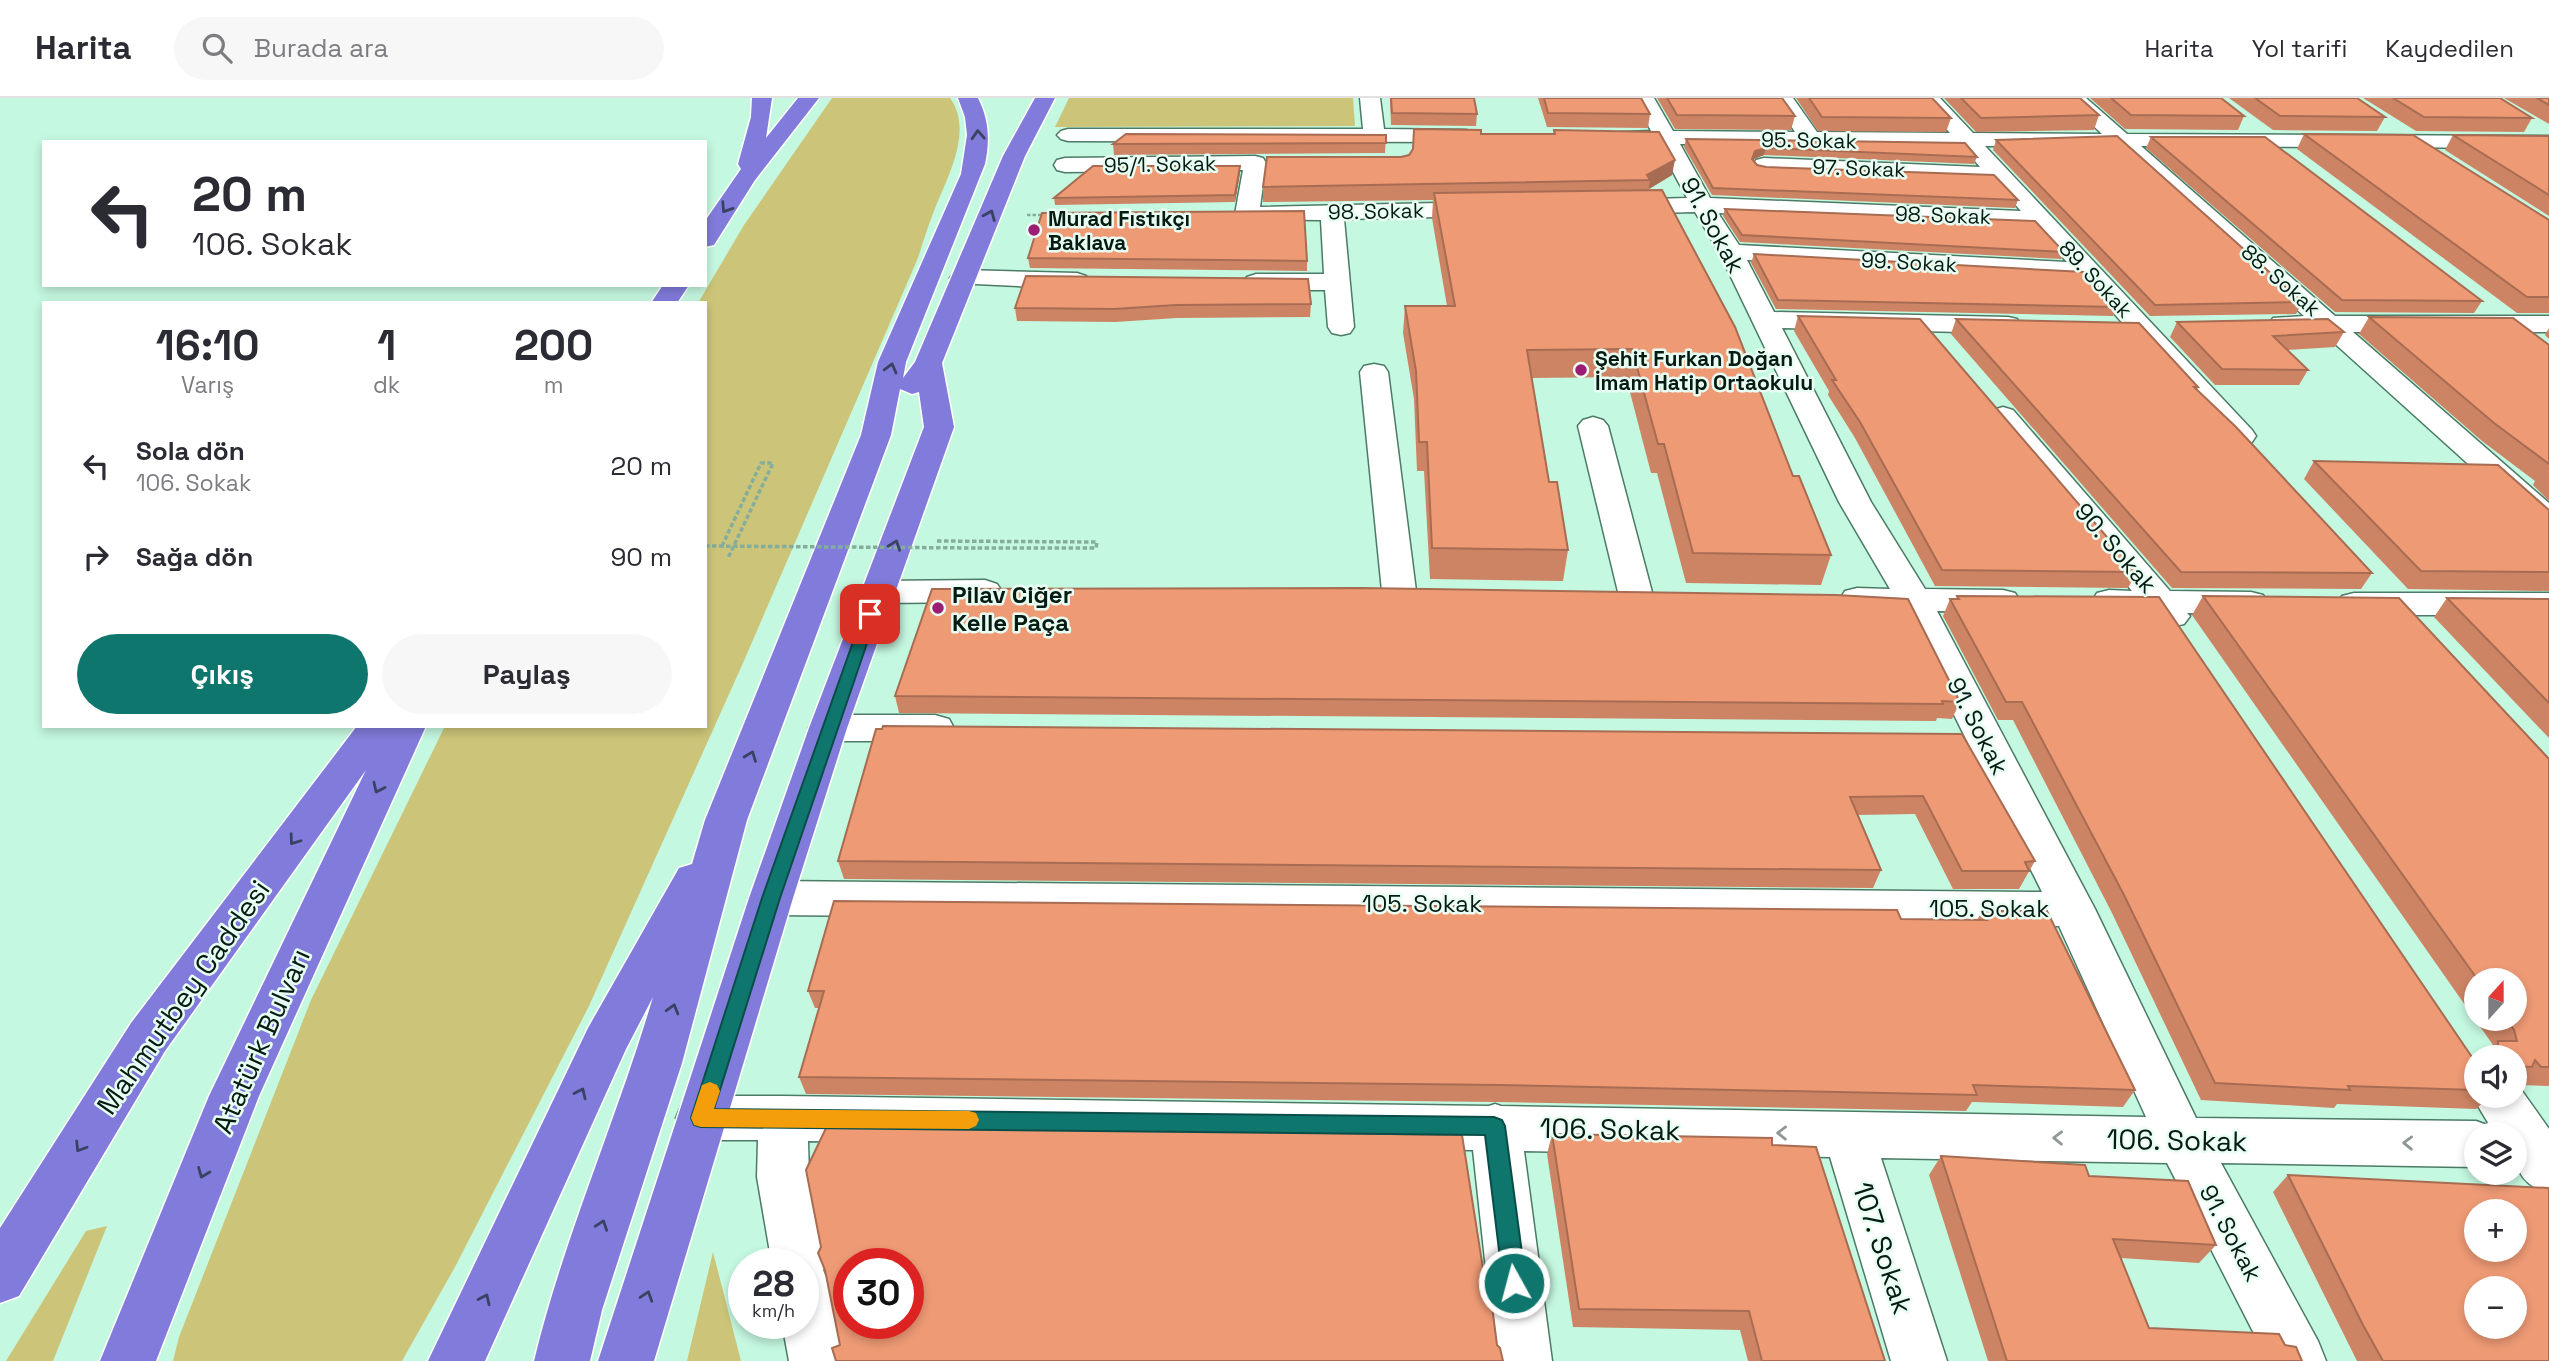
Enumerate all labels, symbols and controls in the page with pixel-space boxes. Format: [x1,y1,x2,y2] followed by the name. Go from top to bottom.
[174,17,664,80] search box
[35,27,132,69] text: Harita
[198,29,236,67] icon: search
[254,31,388,65] text: Burada ara
[2144,33,2214,64] text: Harita
[2252,33,2347,64] text: Yol tarifi
[2385,33,2514,64] text: Kaydedilen
[1761,126,1857,154] street label: 95. Sokak
[971,129,986,140] one-way arrow
[1104,150,1216,178] street label: 95/1. Sokak
[1812,153,1906,183] street label: 97. Sokak
[192,163,307,225] text: 20 m
[77,168,168,259] icon: left
[1674,172,1752,279] street label: 91. Sokak
[1328,197,1424,225] street label: 98. Sokak
[1894,200,1992,230] street label: 98. Sokak
[721,201,734,214] one-way arrow
[1048,205,1190,256] place label: Murad Fıstıkçı Baklava
[981,210,995,222] one-way arrow
[1026,222,1042,238] marker: Murad Fıstıkçı Baklava
[192,224,353,264] text: 106. Sokak
[2053,235,2139,323] street label: 89. Sokak
[2236,238,2326,322] street label: 88. Sokak
[1860,246,1958,278] street label: 99. Sokak
[156,319,259,372] text: 16:10
[377,319,396,372] text: 1
[514,319,593,372] text: 200
[1595,345,1813,396] place label: Şehit Furkan Doğan İmam Hatip Ortaokulu
[883,362,897,374] one-way arrow
[1573,362,1589,378] marker: Şehit Furkan Doğan İmam Hatip Ortaokulu
[181,370,234,400] text: Varış
[373,370,400,400] text: dk
[544,370,563,400] text: m
[136,434,245,468] text: Sola dön
[77,447,115,485] icon: left
[611,449,672,483] text: 20 m
[136,468,251,498] text: 106. Sokak
[2068,496,2164,600] street label: 90. Sokak
[77,538,115,576] icon: right
[136,540,253,574] text: Sağa dön
[610,540,672,574] text: 90 m
[887,540,901,552] one-way arrow
[952,579,1072,638] place label: Pilav Ciğer Kelle Paça
[840,584,900,644] pin
[851,595,889,633] icon: arrive
[930,600,946,616] marker: Pilav Ciğer Kelle Paça
[77,634,368,714] button: Çıkış
[382,634,672,714] button: Paylaş
[1940,672,2016,780] street label: 91. Sokak
[743,751,757,763] one-way arrow
[373,781,387,793] one-way arrow
[290,832,302,845] one-way arrow
[88,873,278,1121] street label: Mahmutbey Caddesi
[1362,888,1482,919] street label: 105. Sokak
[1929,893,2049,924] street label: 105. Sokak
[204,943,318,1139] street label: Atatürk Bulvarı
[2464,968,2527,1031] north arrow
[2464,968,2527,1339] map controls
[665,1003,680,1015] one-way arrow
[2464,1045,2527,1108] button: sound
[573,1088,587,1100] one-way arrow
[1539,1110,1681,1148] street label: 106. Sokak
[2106,1121,2248,1159] street label: 106. Sokak
[2464,1122,2527,1185] button: layers
[1776,1125,1787,1140] one-way arrow
[2052,1130,2063,1146] one-way arrow
[2402,1135,2413,1151] one-way arrow
[76,1140,89,1153] one-way arrow
[197,1167,211,1179] one-way arrow
[1845,1177,1921,1319] street label: 107. Sokak
[2193,1179,2269,1287] street label: 91. Sokak
[2464,1199,2527,1262] button: +
[594,1220,609,1232] one-way arrow
[1477,1246,1551,1320] position arrow
[833,1248,924,1339] speed limit sign: 30
[753,1262,794,1306] text: 28
[2464,1276,2527,1339] button: −
[638,1290,653,1302] one-way arrow
[477,1294,491,1306] one-way arrow
[752,1299,795,1322] text: km/h

